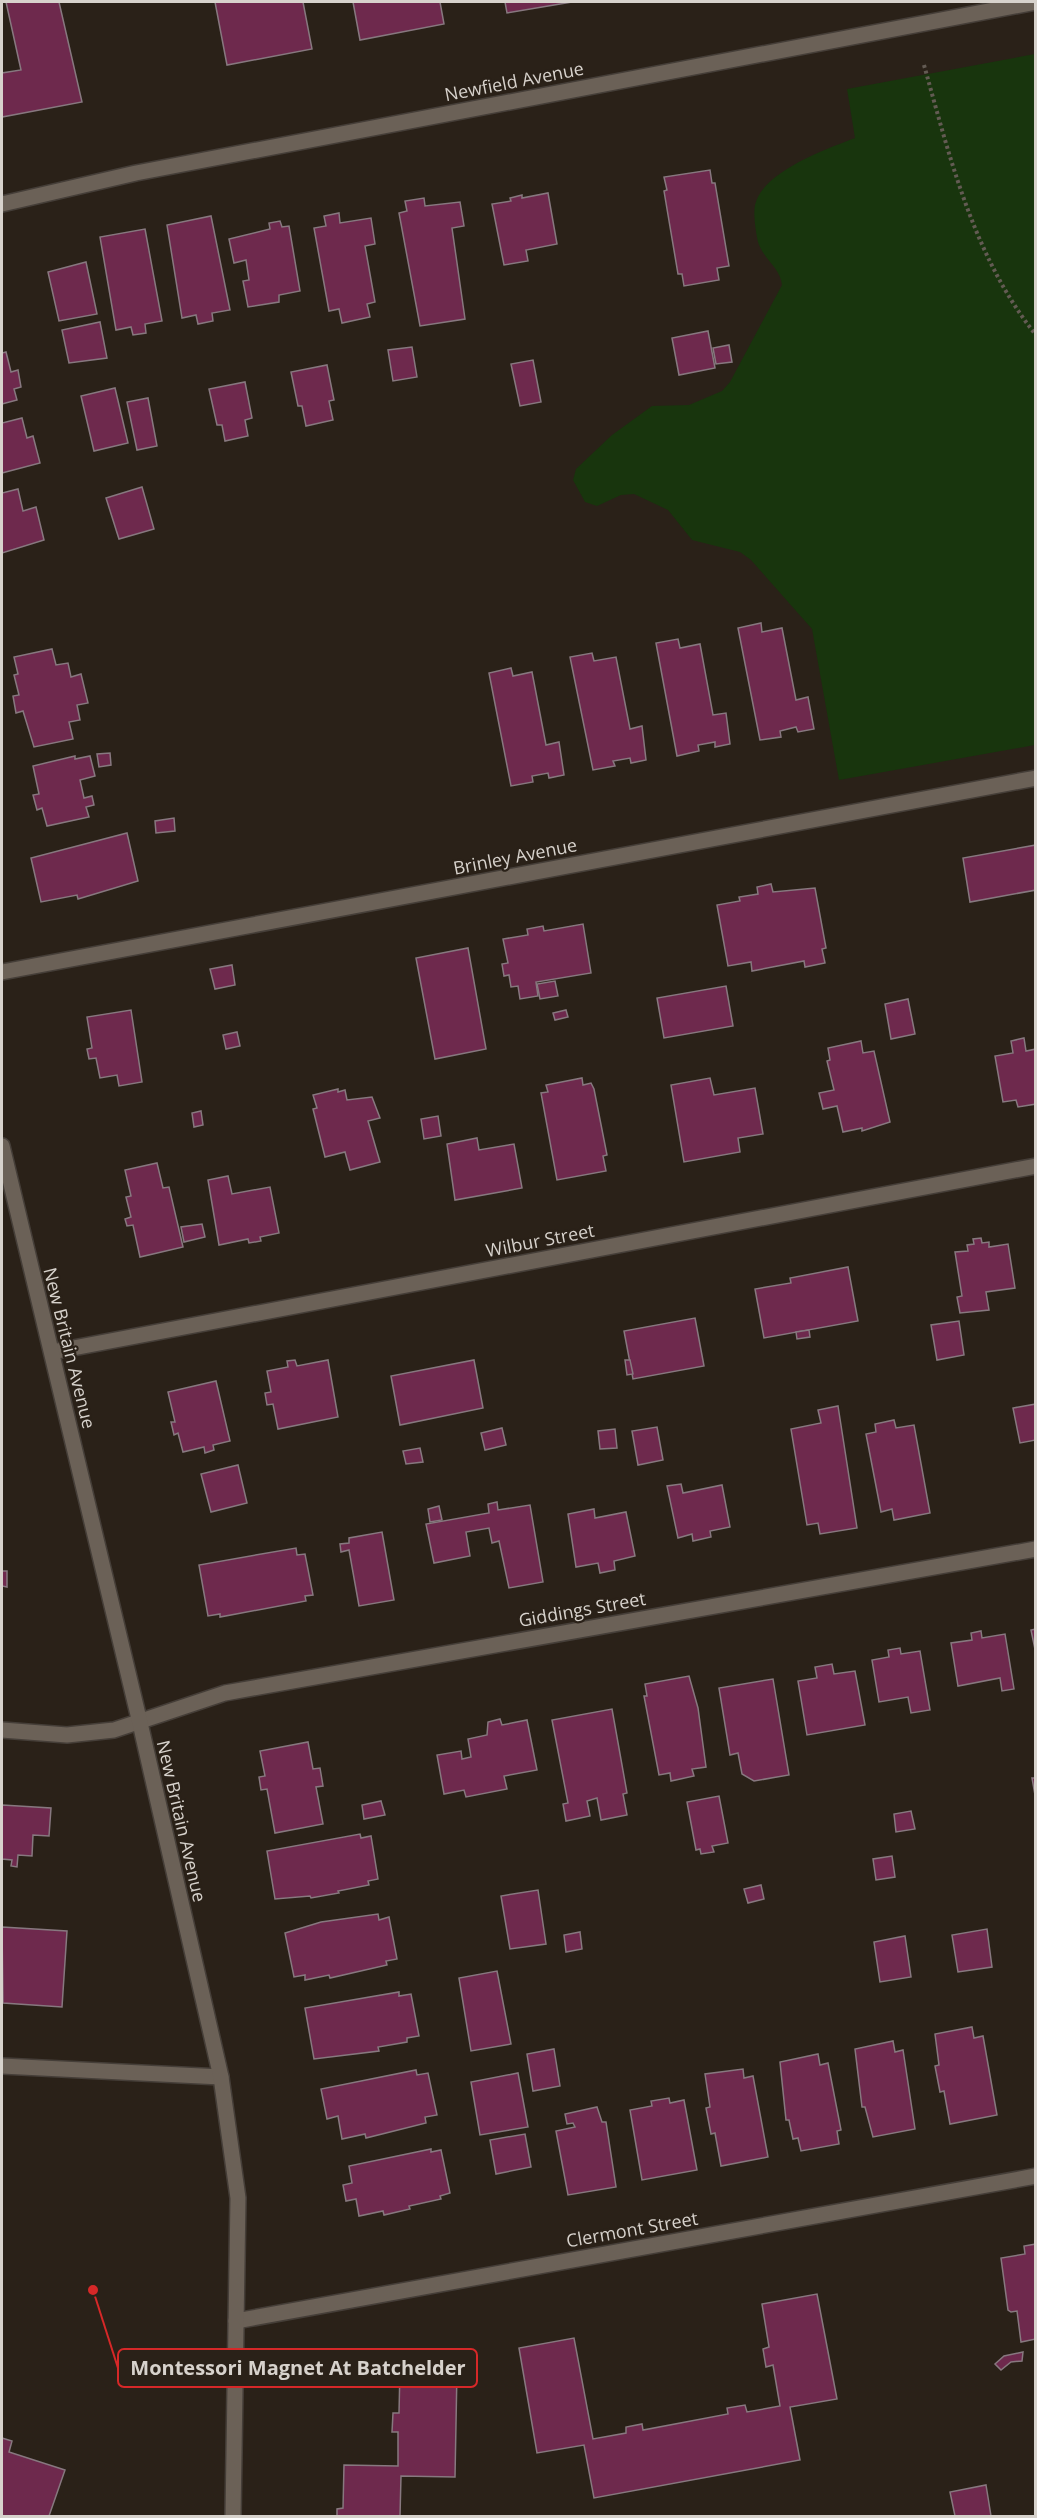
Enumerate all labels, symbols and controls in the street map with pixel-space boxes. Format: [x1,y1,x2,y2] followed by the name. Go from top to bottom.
[442,56,586,106] street label: Newfield Avenue
[451,832,579,880] street label: Brinley Avenue
[484,1218,596,1262] street label: Wilbur Street
[38,1265,102,1431] street label: New Britain Avenue
[517,1586,647,1632] street label: Giddings Street
[152,1738,212,1904] street label: New Britain Avenue
[564,2206,700,2252] street label: Clermont Street
[118,2349,477,2387] callout: Montessori Magnet At Batchelder
[130,2354,466,2381] text: Montessori Magnet At Batchelder

